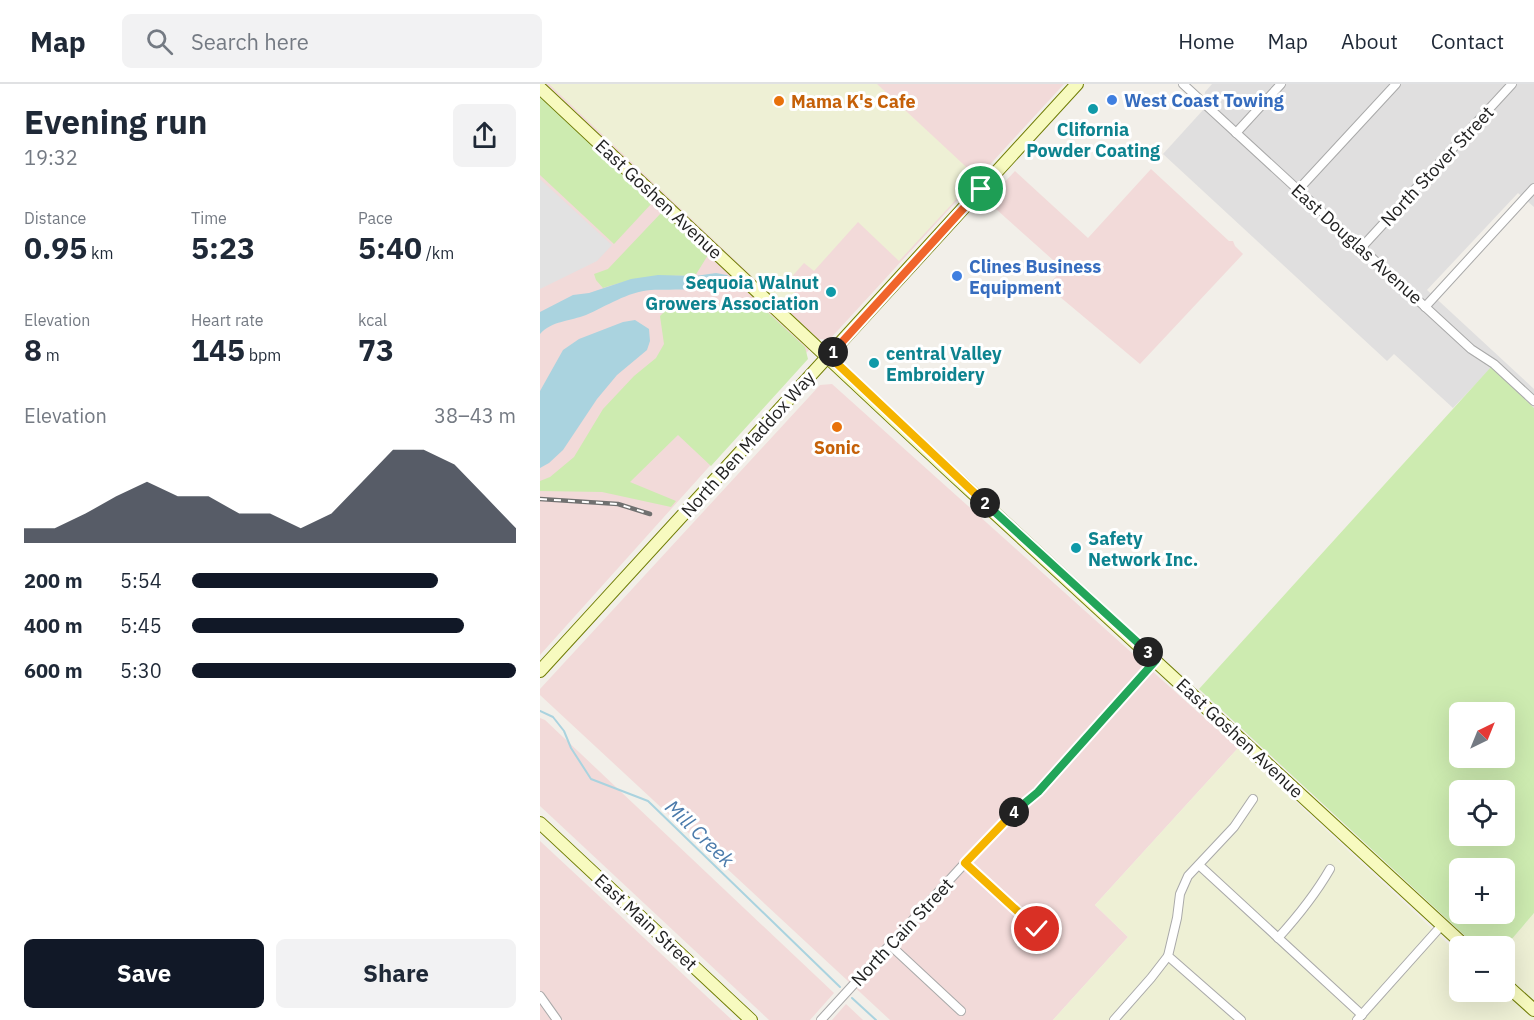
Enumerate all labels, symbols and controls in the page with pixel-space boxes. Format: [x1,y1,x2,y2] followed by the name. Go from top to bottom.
[122,14,542,68] search box
[30,23,86,60] text: Map
[143,25,176,58] icon: search
[191,27,309,56] text: Search here
[1178,27,1235,55] text: Home
[1268,27,1308,55] text: Map
[1341,27,1398,55] text: About
[1431,27,1504,55] text: Contact
[1124,89,1284,112] place label: West Coast Towing
[791,90,916,113] place label: Mama K's Cafe
[1105,93,1119,107] marker: West Coast Towing
[772,94,786,108] marker: Mama K's Cafe
[24,100,208,143] text: Evening run
[1375,101,1499,231] street label: North Stover Street
[1086,102,1100,116] marker: Clifornia Powder Coating
[453,104,516,167] button: share
[1026,118,1160,162] place label: Clifornia Powder Coating
[591,134,727,264] street label: East Goshen Avenue
[24,144,78,171] text: 19:32
[955,163,1006,214] pin
[964,172,997,205] icon: arrive
[1287,179,1428,309] street label: East Douglas Avenue
[24,208,86,228] text: Distance
[191,208,227,228] text: Time
[358,208,393,228] text: Pace
[24,228,87,267] text: 0.95
[191,228,255,267] text: 5:23
[358,228,422,267] text: 5:40
[87,243,114,263] text: km
[422,243,454,263] text: /km
[969,255,1101,299] place label: Clines Business Equipment
[950,269,964,283] marker: Clines Business Equipment
[645,271,819,315] place label: Sequoia Walnut Growers Association
[824,285,838,299] marker: Sequoia Walnut Growers Association
[24,310,90,330] text: Elevation
[191,310,264,330] text: Heart rate
[358,310,387,330] text: kcal
[24,330,42,369] text: 8
[191,330,245,369] text: 145
[358,330,394,369] text: 73
[818,337,848,367] pin: 1
[828,342,838,362] text: 1
[886,342,1002,386] place label: central Valley Embroidery
[42,345,60,365] text: m
[245,345,281,365] text: bpm
[867,356,881,370] marker: central Valley Embroidery
[676,366,820,522] street label: North Ben Maddox Way
[24,402,107,429] text: Elevation
[434,402,516,429] text: 38–43 m
[830,420,844,434] marker: Sonic
[814,436,860,459] place label: Sonic
[970,488,1000,518] pin: 2
[980,493,990,513] text: 2
[1088,527,1198,571] place label: Safety Network Inc.
[1069,541,1083,555] marker: Safety Network Inc.
[24,567,83,594] text: 200 m
[120,567,162,594] text: 5:54
[24,612,83,639] text: 400 m
[120,612,162,639] text: 5:45
[1133,637,1163,667] pin: 3
[1143,642,1153,662] text: 3
[24,657,83,684] text: 600 m
[120,657,162,684] text: 5:30
[1172,673,1308,803] street label: East Goshen Avenue
[1449,702,1515,768] north arrow
[1449,702,1515,1002] map controls
[1449,780,1515,846] button: locate
[660,793,741,873] water label: Mill Creek
[999,797,1029,827] pin: 4
[1009,802,1019,822] text: 4
[1449,858,1515,924] button: +
[590,869,702,975] street label: East Main Street
[846,873,958,991] street label: North Cain Street
[1011,903,1062,954] pin
[1020,912,1053,945] icon: check
[1449,936,1515,1002] button: −
[24,939,264,1008] button: Save
[276,939,516,1008] button: Share

